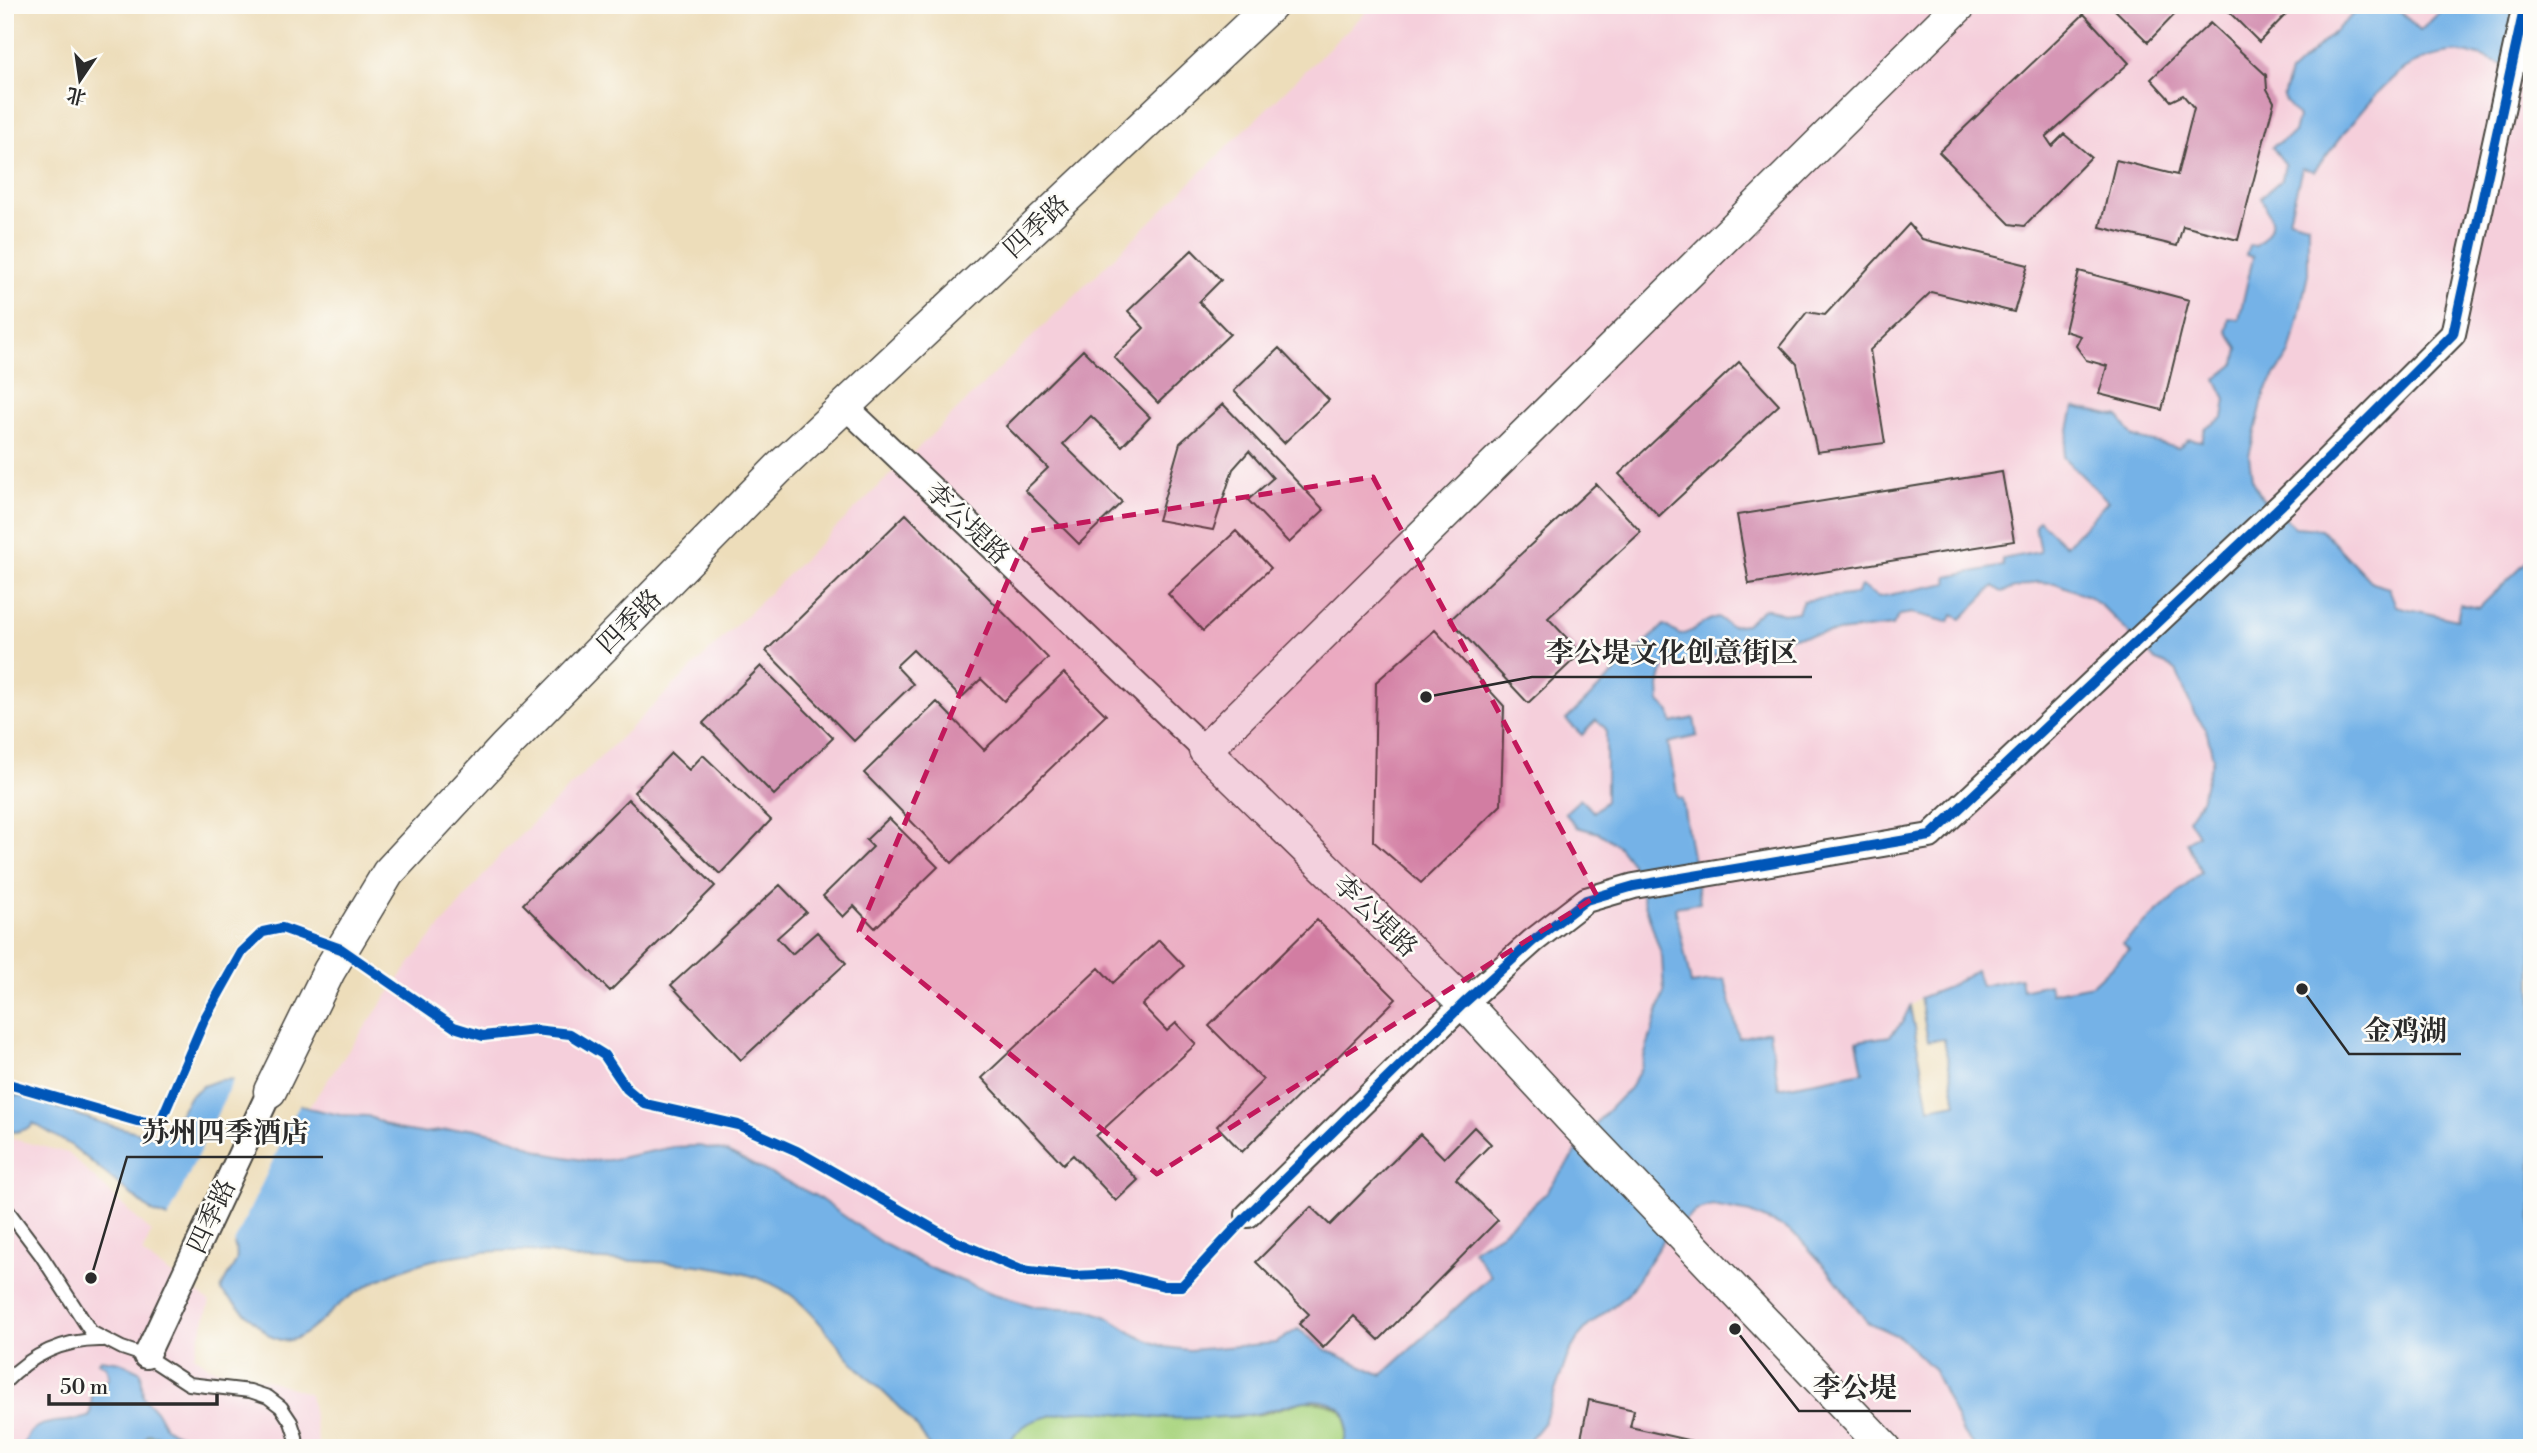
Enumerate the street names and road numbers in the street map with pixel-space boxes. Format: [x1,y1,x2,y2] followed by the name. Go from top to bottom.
[997,188,1076,265] street label: 四季路
[919,476,1016,571] street label: 李公堤路
[591,583,669,661] street label: 四季路
[1327,869,1424,964] street label: 李公堤路
[181,1174,243,1259] street label: 四季路

